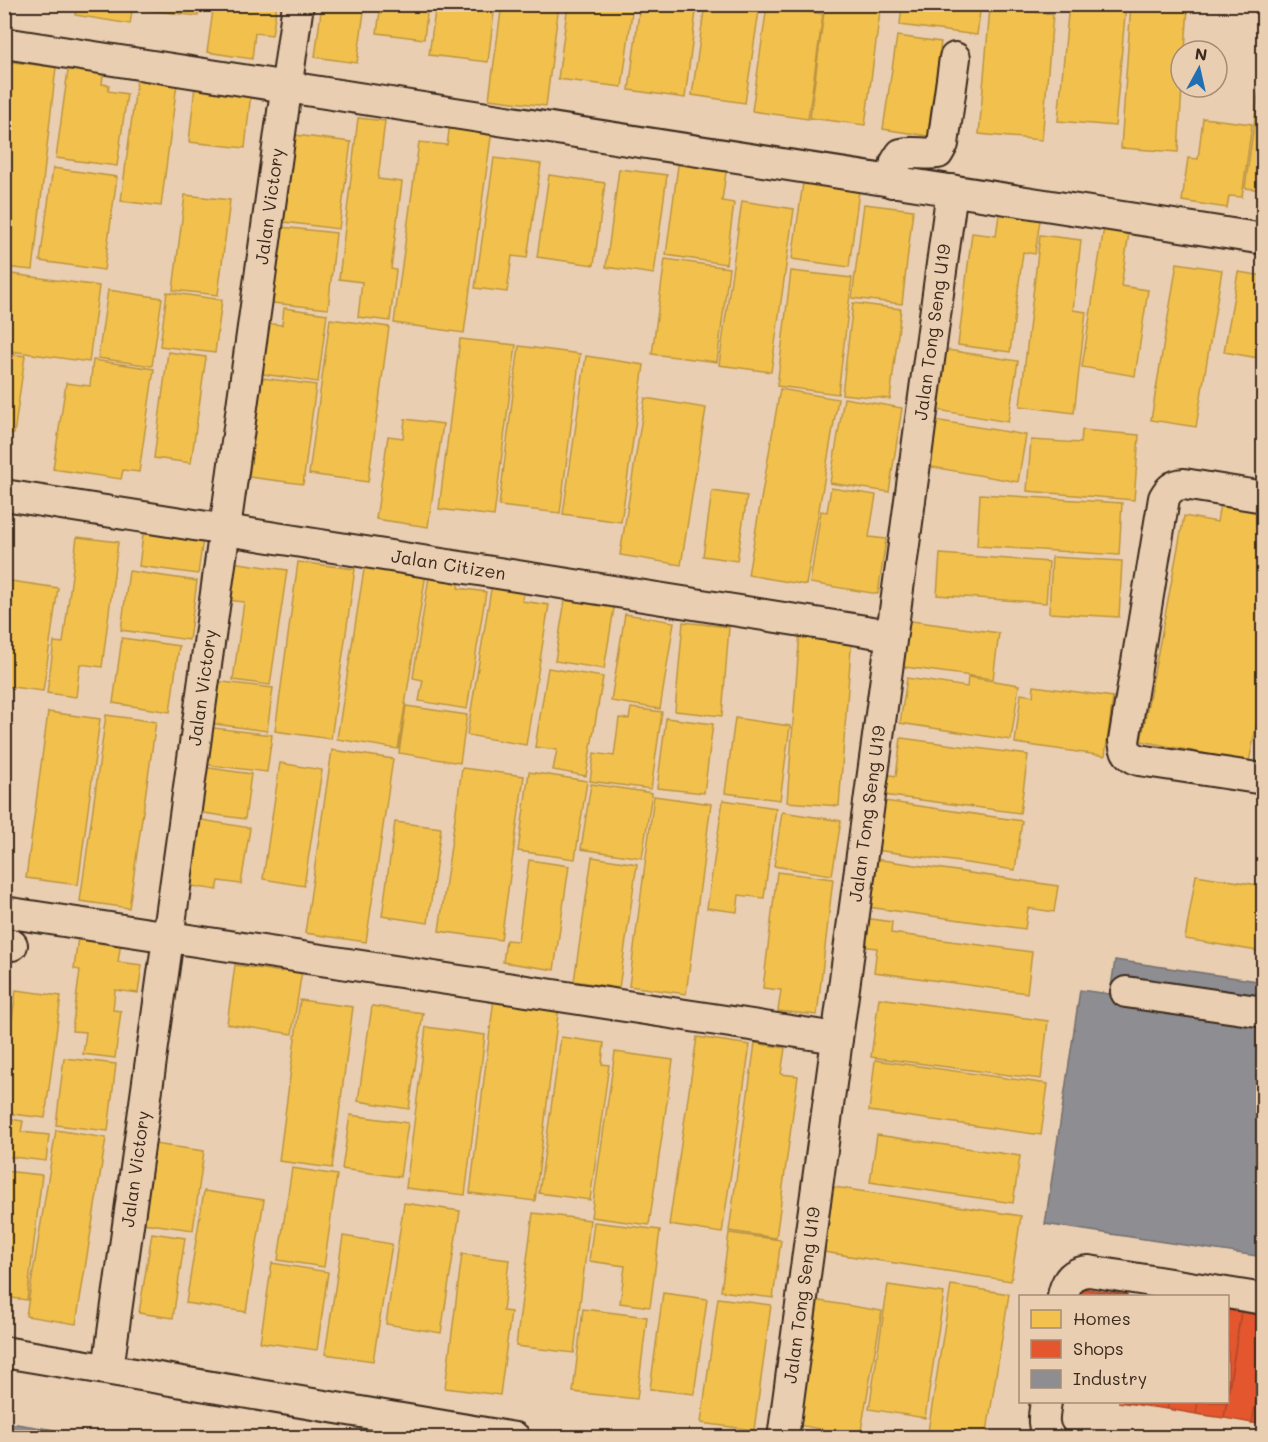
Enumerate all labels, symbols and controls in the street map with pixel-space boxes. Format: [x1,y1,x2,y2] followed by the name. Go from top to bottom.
[1169,39,1229,99] north arrow
[1194,42,1209,65] text: N
[249,146,289,266] street label: Jalan Victory
[908,242,956,422] street label: Jalan Tong Seng U19
[390,543,508,585] street label: Jalan Citizen
[182,628,222,747] street label: Jalan Victory
[843,724,890,903] street label: Jalan Tong Seng U19
[115,1109,155,1229] street label: Jalan Victory
[778,1205,825,1385] street label: Jalan Tong Seng U19
[1019,1295,1229,1403] legend
[1073,1306,1131,1330] text: Homes
[1073,1336,1124,1360] text: Shops
[1073,1366,1147,1390] text: Industry

